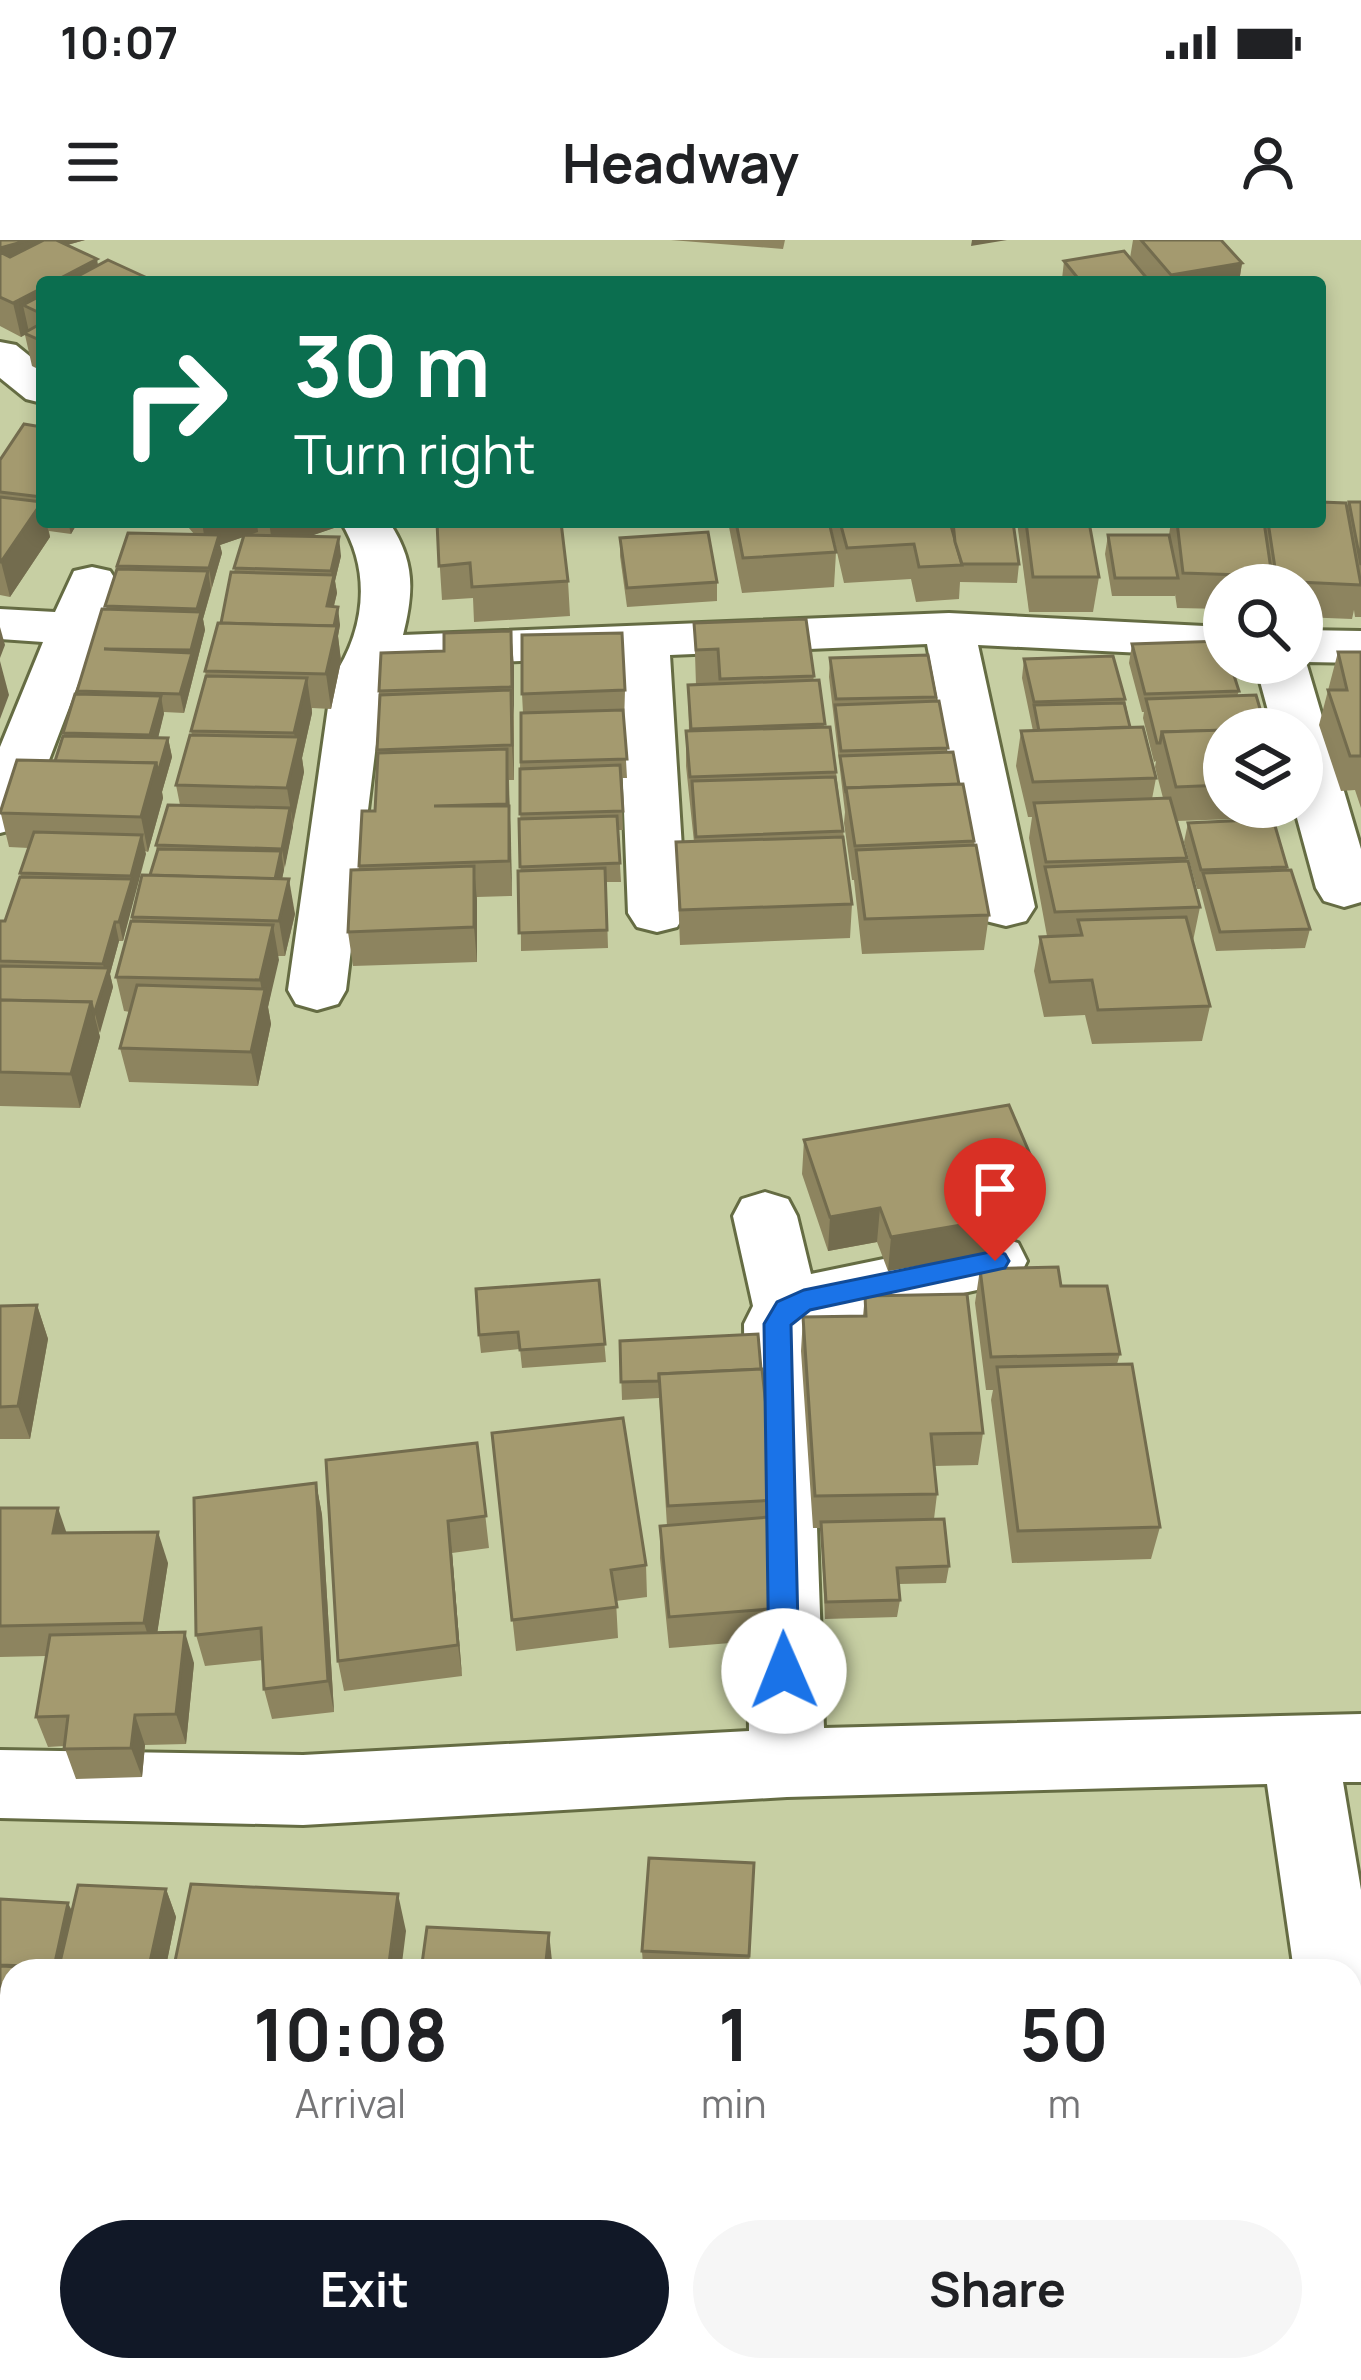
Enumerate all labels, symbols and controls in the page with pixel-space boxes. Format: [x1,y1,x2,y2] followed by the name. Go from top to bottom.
[60,11,178,73] text: 10:07
[562,125,799,199] text: Headway
[60,129,126,195] icon: menu
[1235,129,1301,195] icon: person
[294,307,490,422] text: 30 m
[96,324,252,480] icon: right
[294,416,536,490] text: Turn right
[1203,564,1323,828] map controls
[1203,564,1323,684] button: search
[1203,708,1323,828] button: layers
[944,1138,1046,1261] pin
[962,1156,1028,1222] icon: arrive
[721,1608,847,1734] position arrow
[253,1984,448,2083] text: 10:08
[718,1984,750,2083] text: 1
[1019,1984,1109,2083] text: 50
[295,2076,406,2130] text: Arrival
[701,2076,766,2130] text: min
[1048,2076,1081,2130] text: m
[60,2220,669,2358] button: Exit
[693,2220,1302,2358] button: Share

